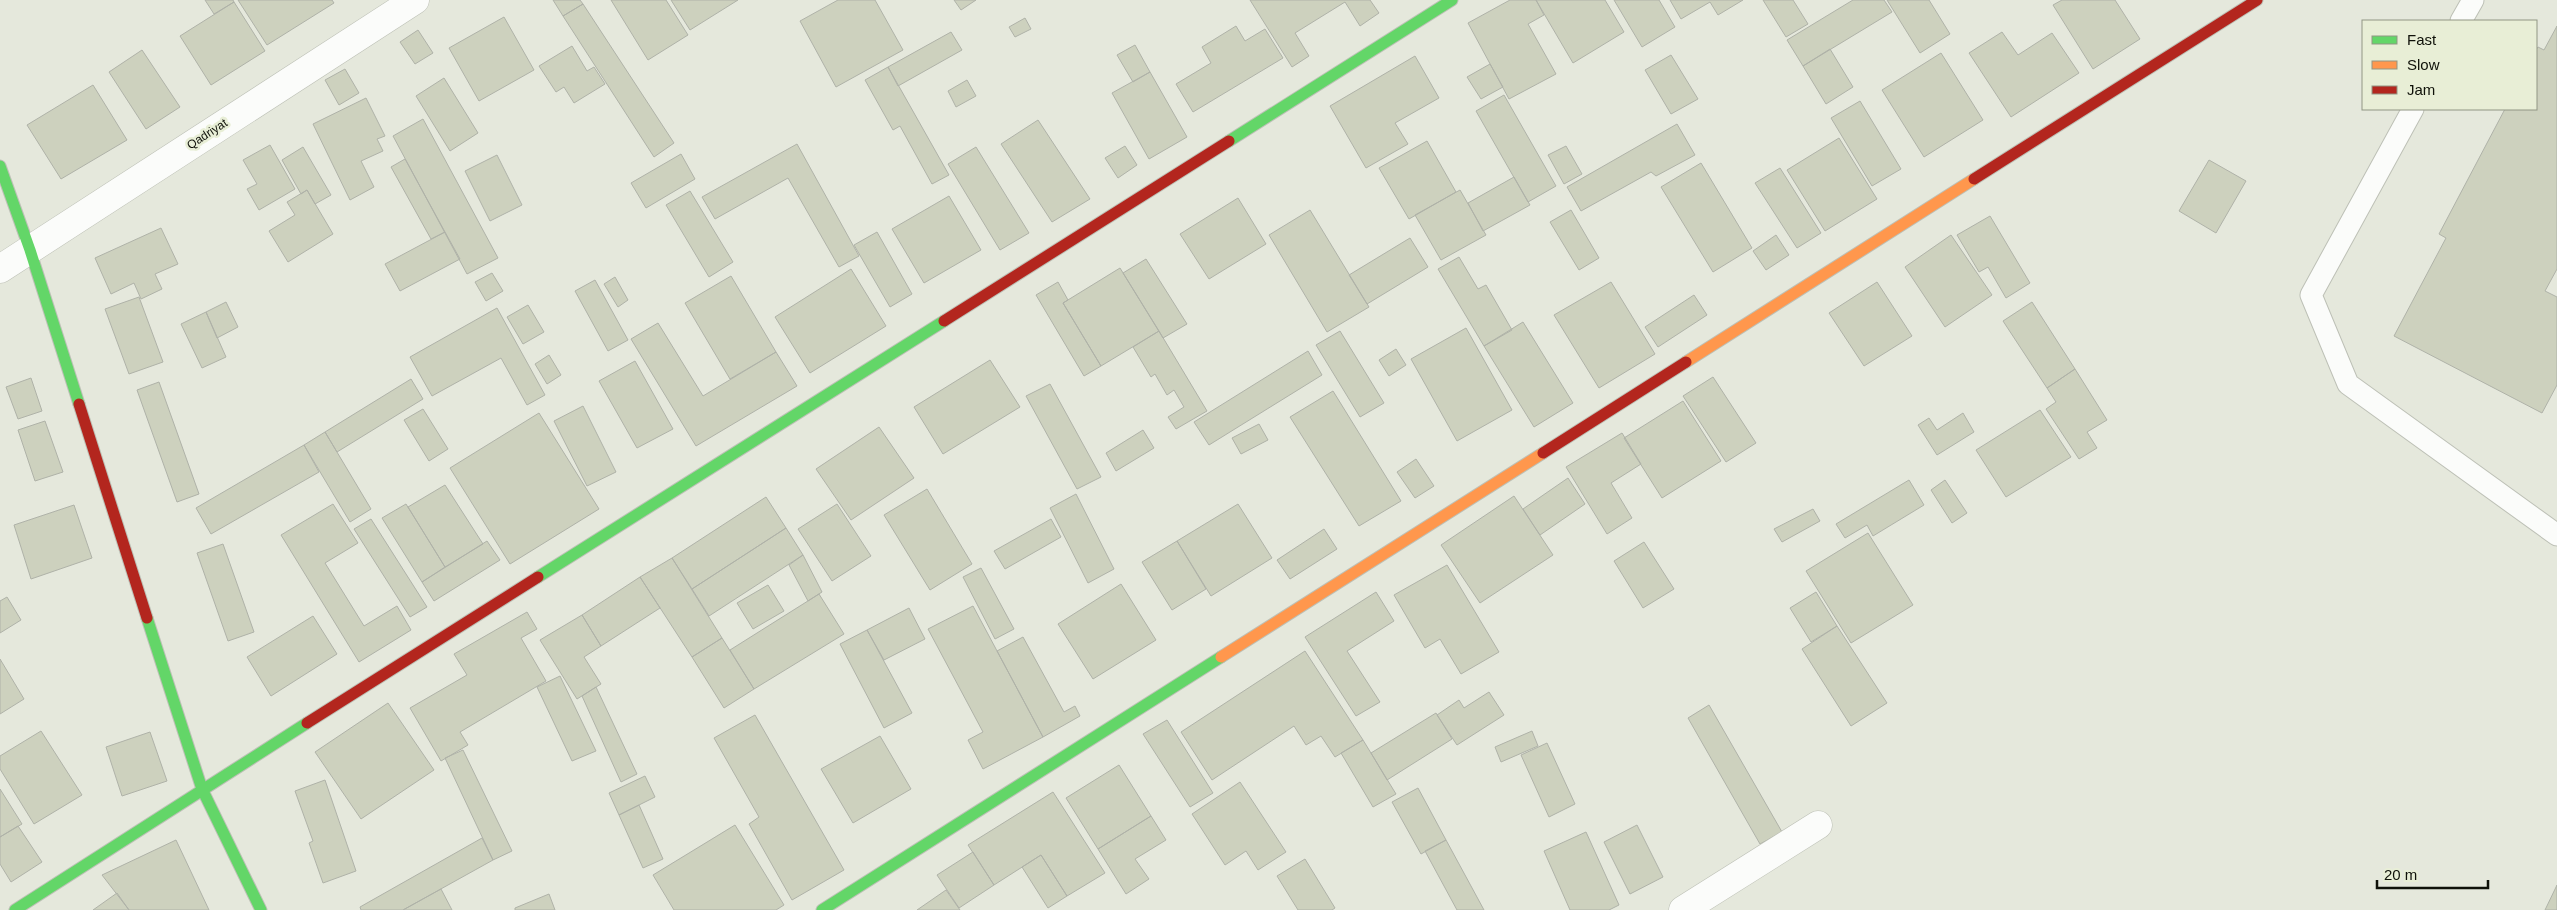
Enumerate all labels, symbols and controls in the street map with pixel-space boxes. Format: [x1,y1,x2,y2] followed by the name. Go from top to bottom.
[2362,20,2537,110] legend
[2407,31,2437,48] text: Fast
[2407,56,2440,73] text: Slow
[2407,81,2435,98] text: Jam
[184,115,230,152] street label: Qadriyat
[2377,858,2488,890] scale bar
[2384,866,2417,883] text: 20 m

